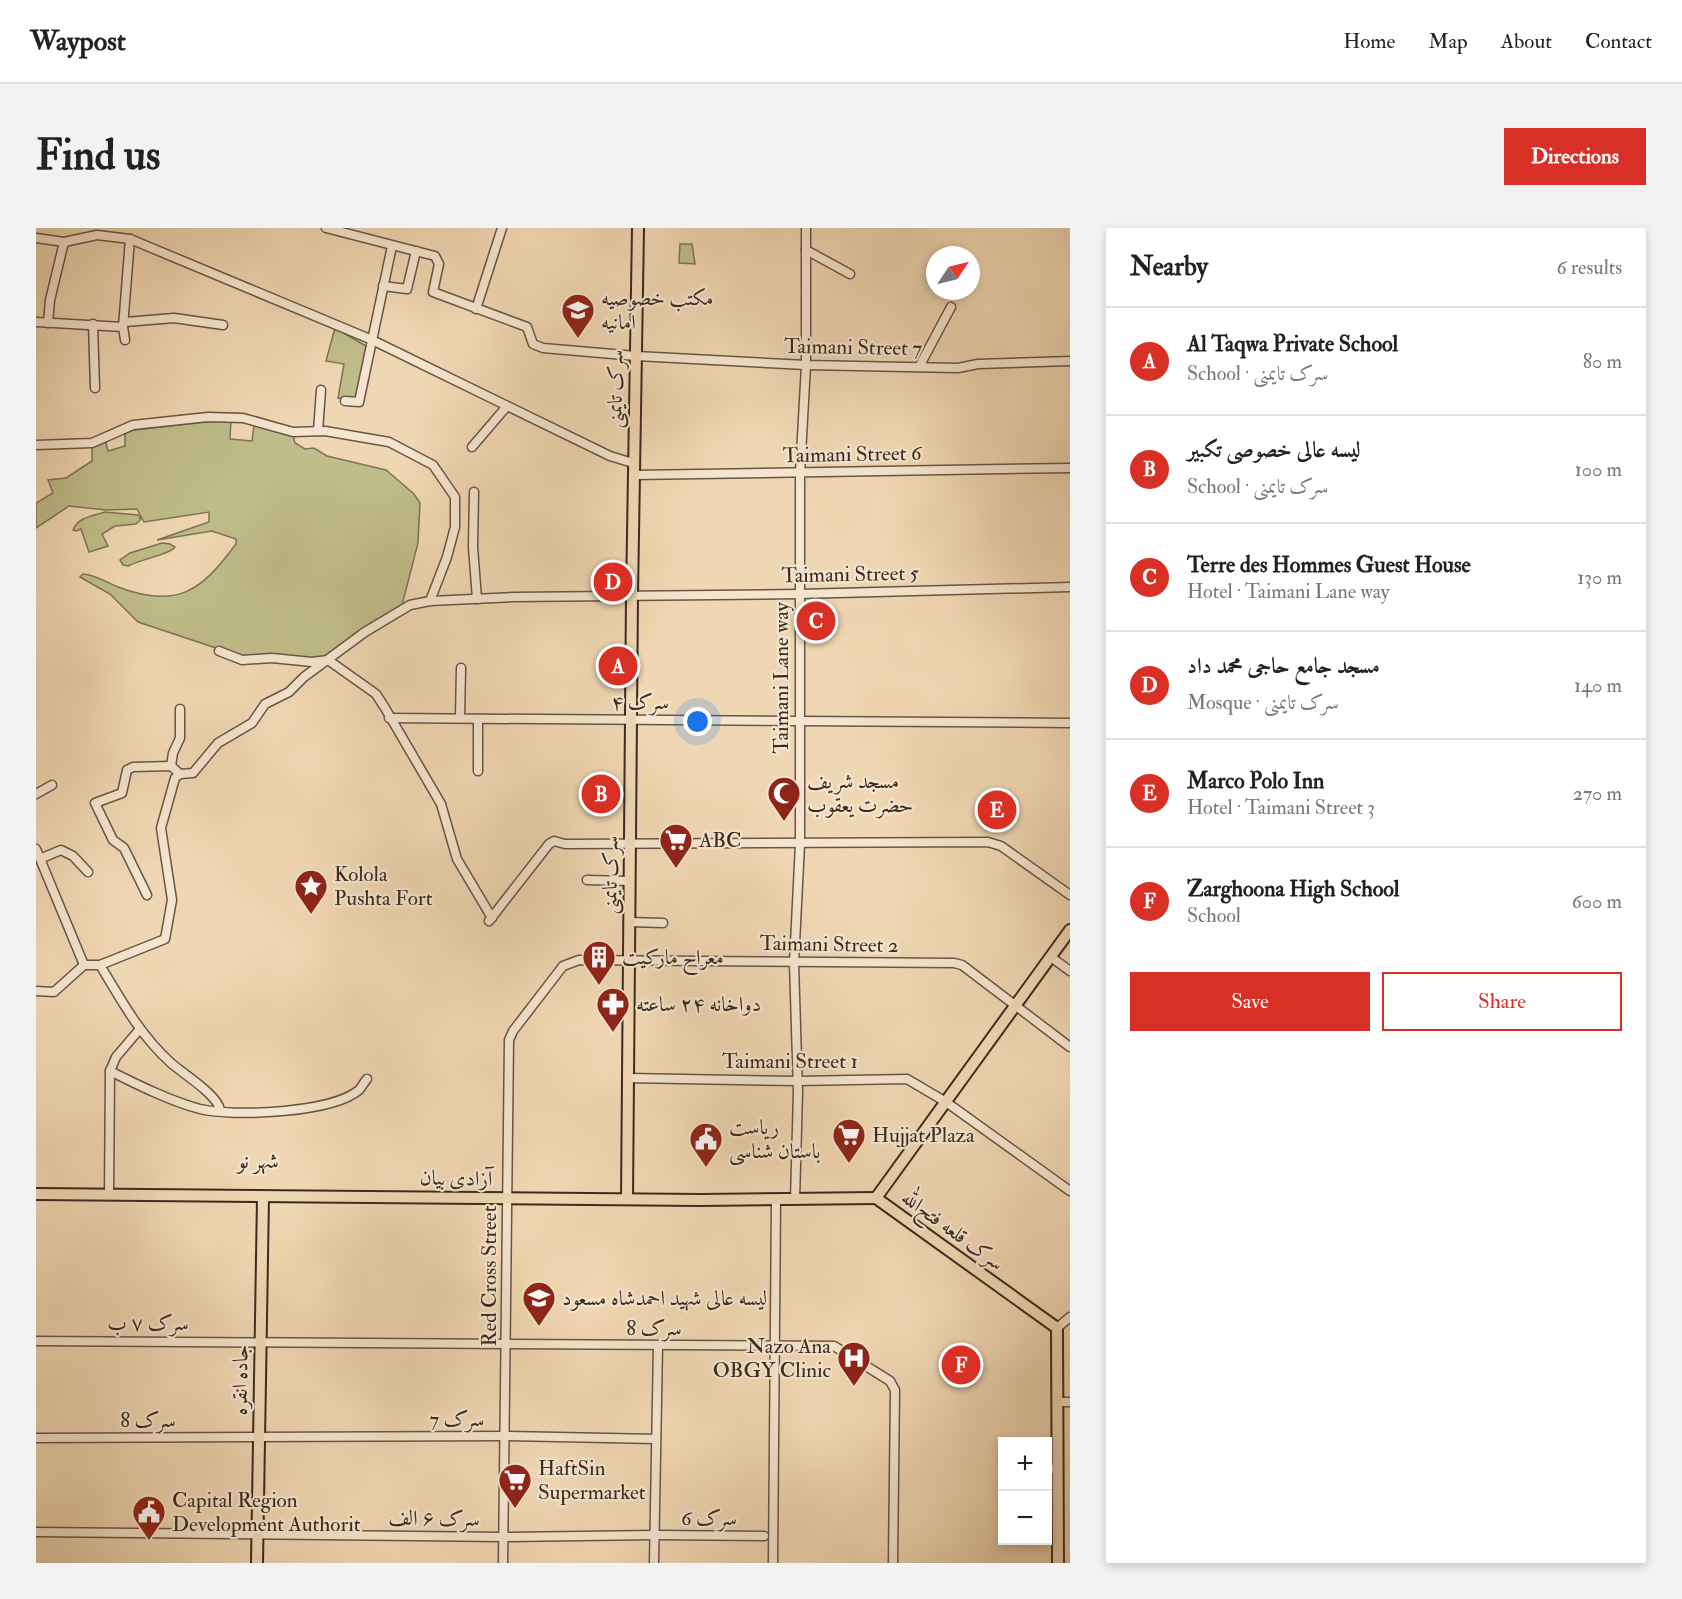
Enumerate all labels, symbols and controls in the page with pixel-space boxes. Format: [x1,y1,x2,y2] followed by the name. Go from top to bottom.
[30,24,126,59] text: Waypost
[1343,28,1395,55] text: Home
[1428,28,1468,55] text: Map
[1501,28,1552,55] text: About
[1585,28,1652,55] text: Contact
[1504,128,1646,185] button: Directions
[36,130,160,182] text: Find us
[926,246,980,300] north arrow
[1130,251,1208,283] text: Nearby
[1556,255,1622,280] text: 6 results
[601,285,714,336] place label: مکتب خصوصیه امانیه
[560,292,596,339] school or university icon: مکتب خصوصیه امانیه
[1187,330,1398,358] text: Al Taqwa Private School
[784,333,923,362] street label: Taimani Street 7
[601,349,631,429] street label: سرک تایمنی
[1143,349,1156,374] text: A
[1583,349,1622,374] text: 80 m
[1187,361,1328,386] text: School · سرک تایمنی
[1187,436,1361,464] text: لیسه عالی خصوصی تکبیر
[782,440,923,469] street label: Taimani Street 6
[1143,457,1156,482] text: B
[1575,457,1622,482] text: 100 m
[1187,474,1328,499] text: School · سرک تایمنی
[1187,551,1471,579] text: Terre des Hommes Guest House
[594,560,632,604] pin: D
[781,560,920,589] street label: Taimani Street 5
[1142,565,1157,590] text: C
[1577,565,1622,590] text: 130 m
[1187,579,1390,604] text: Hotel · Taimani Lane way
[796,598,836,644] pin: C
[768,601,795,754] street label: Taimani Lane way
[598,644,638,688] pin: A
[1187,652,1380,680] text: مسجد جامع حاجی محمد داد
[1141,673,1158,698] text: D
[1574,673,1622,698] text: 140 m
[611,689,669,716] street label: سرک ۴
[1187,690,1339,715] text: Mosque · سرک تایمنی
[683,707,712,736] your location
[1187,767,1324,795] text: Marco Polo Inn
[807,768,913,819] place label: مسجد شریف حضرت یعقوب
[582,772,620,816] pin: B
[766,775,802,822] mosque icon: مسجد شریف حضرت یعقوب
[1142,781,1157,806] text: E
[1573,781,1622,806] text: 270 m
[978,788,1016,832] pin: E
[1187,795,1375,820] text: Hotel · Taimani Street 3
[658,822,694,869] supermarket icon: ABC
[698,827,741,854] place label: ABC
[596,835,626,915] street label: سرک تایمنی
[334,861,433,912] place label: Kolola Pushta Fort
[293,868,329,915] place icon: Kolola Pushta Fort
[1187,875,1399,903] text: Zarghoona High School
[1143,889,1156,914] text: F
[1572,889,1622,914] text: 600 m
[1187,903,1241,928] text: School
[759,930,899,959] street label: Taimani Street 2
[581,939,617,986] building icon: معراح مارکیت
[622,944,724,976] place label: معراح مارکیت
[1130,972,1370,1031] button: Save
[1382,972,1622,1031] button: Share
[595,986,631,1033] pharmacy icon: دواخانه ۲۴ ساعته
[636,991,761,1018] place label: دواخانه ۲۴ ساعته
[722,1048,858,1075] street label: Taimani Street 1
[729,1114,821,1166] place label: ریاست باستان شناسی
[831,1117,867,1164] supermarket icon: Hujjat Plaza
[688,1121,724,1168] public building icon: ریاست باستان شناسی
[872,1122,975,1149] place label: Hujjat Plaza
[235,1147,279,1175] district label: شهر نو
[419,1164,495,1193] street label: آزادی بیان
[893,1181,1012,1281] street label: سرک قلعه فتح‌الله
[476,1205,503,1346] street label: Red Cross Street
[521,1280,557,1327] school or university icon: لیسه عالی شهید احمدشاه مسعود
[562,1285,767,1312] place label: لیسه عالی شهید احمدشاه مسعود
[107,1310,189,1337] street label: سرک ۷ ب
[626,1315,682,1342] street label: سرک 8
[713,1333,832,1384] place label: Nazo Ana OBGY Clinic
[836,1340,872,1387] hospital icon: Nazo Ana OBGY Clinic
[942,1342,980,1388] pin: F
[226,1344,255,1416] street label: جاده انقره
[429,1406,485,1433] street label: سرک 7
[120,1407,176,1434] street label: سرک 8
[998,1437,1052,1545] map controls
[998,1437,1052,1491] button: +
[538,1455,646,1506] place label: HaftSin Supermarket
[497,1462,533,1509] supermarket icon: HaftSin Supermarket
[172,1487,361,1538] place label: Capital Region Development Authorit
[998,1491,1052,1545] button: −
[131,1494,167,1541] public building icon: Capital Region Development Authorit
[388,1504,480,1533] street label: سرک ۶ الف
[681,1505,737,1532] street label: سرک 6

